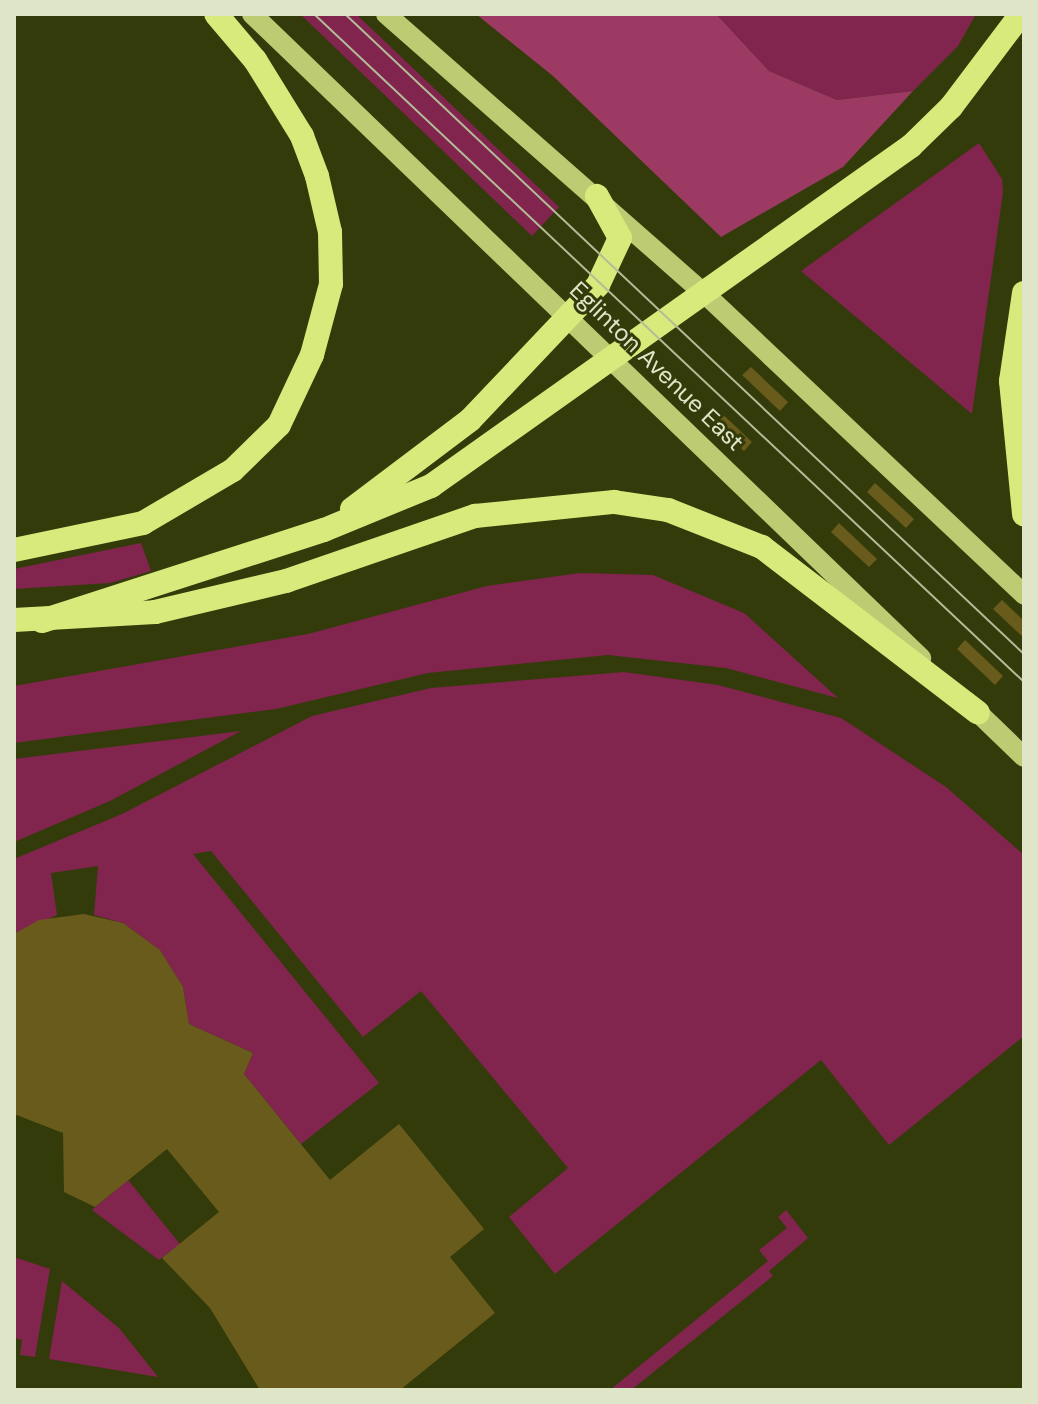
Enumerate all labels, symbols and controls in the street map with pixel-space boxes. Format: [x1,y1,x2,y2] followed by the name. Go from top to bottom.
[564,275,750,457] street label: Eglinton Avenue East

